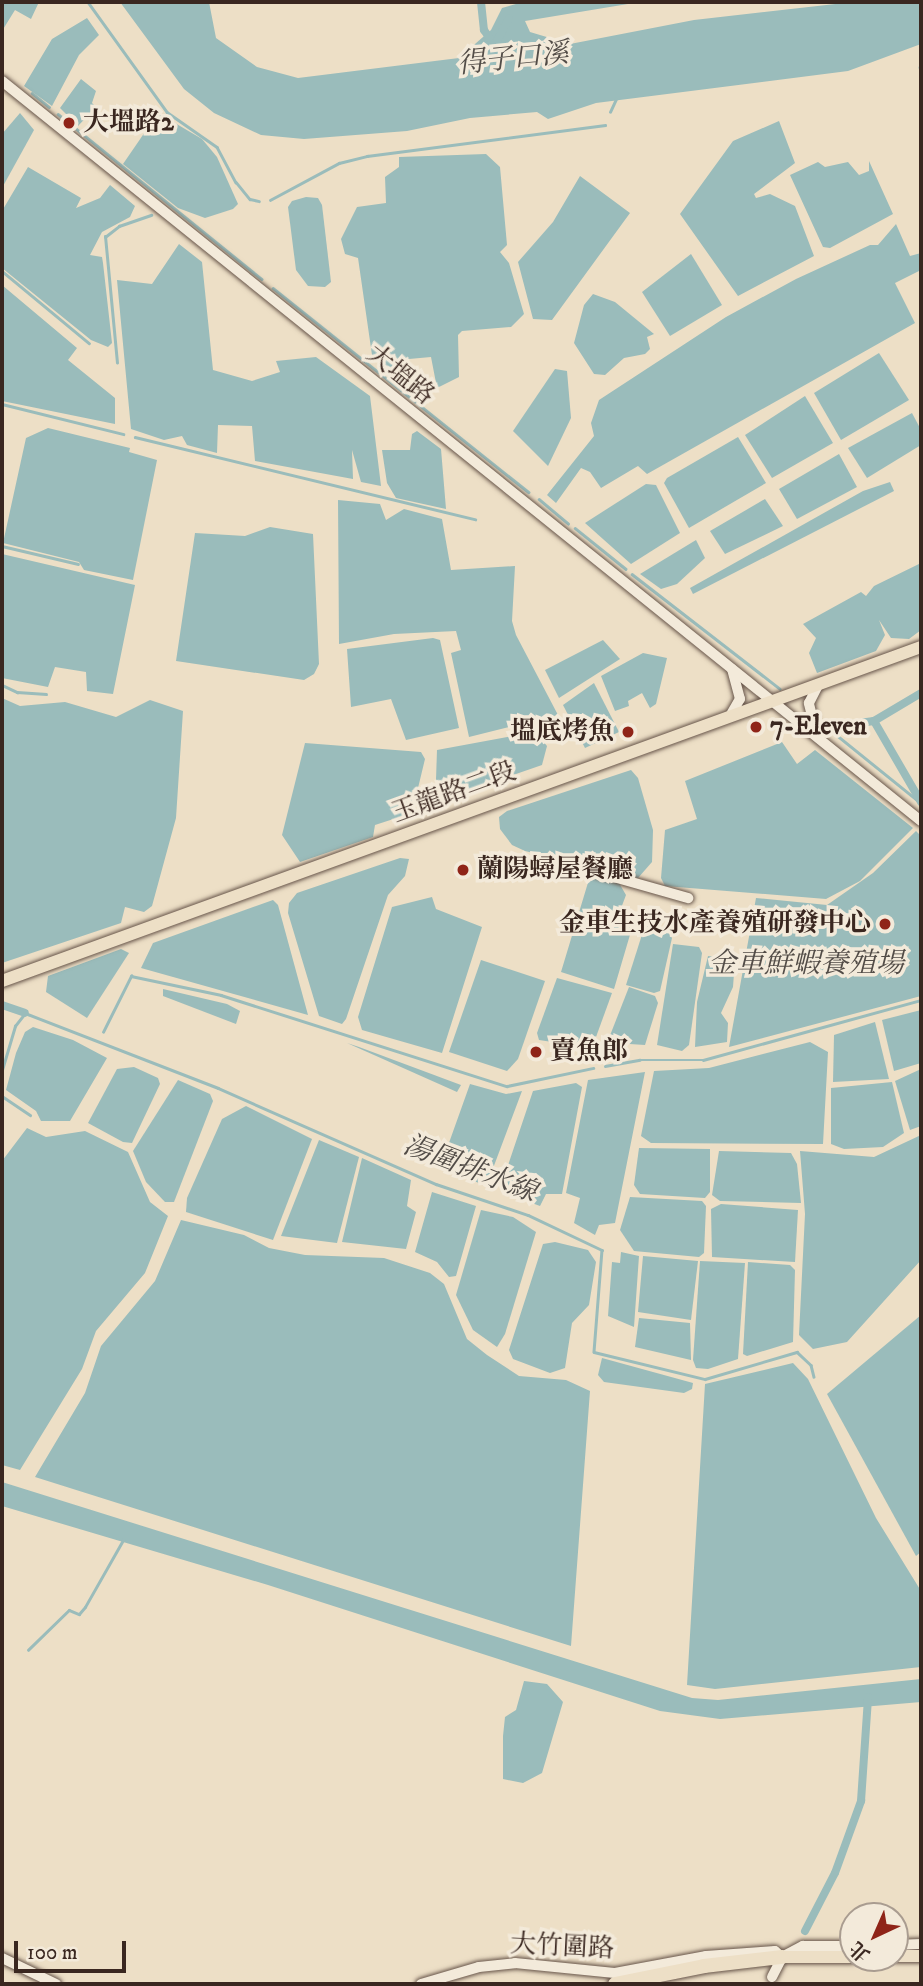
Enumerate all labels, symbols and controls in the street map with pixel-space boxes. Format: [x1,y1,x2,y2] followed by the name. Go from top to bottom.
[456,36,570,82] water label: 得子口溪
[83,107,174,139] place label: 大塭路2
[61,115,77,131] marker: 大塭路2
[360,338,440,412] street label: 大塭路
[770,711,867,743] place label: 7-Eleven
[510,716,614,748] place label: 塭底烤魚
[748,719,764,735] marker: 7-Eleven
[620,724,636,740] marker: 塭底烤魚
[388,756,520,830] street label: 玉龍路二段
[477,854,633,886] place label: 蘭陽蟳屋餐廳
[455,862,471,878] marker: 蘭陽蟳屋餐廳
[559,908,871,940] place label: 金車生技水產養殖研發中心
[877,916,893,932] marker: 金車生技水產養殖研發中心
[708,947,904,981] water label: 金車鮮蝦養殖場
[550,1036,628,1068] place label: 賣魚郎
[528,1044,544,1060] marker: 賣魚郎
[399,1128,541,1210] water label: 湯圍排水線
[839,1902,909,1972] north arrow
[18,1926,130,1970] scale bar
[509,1929,615,1965] street label: 大竹圍路
[846,1936,875,1966] text: 北
[27,1940,78,1966] text: 100 m

